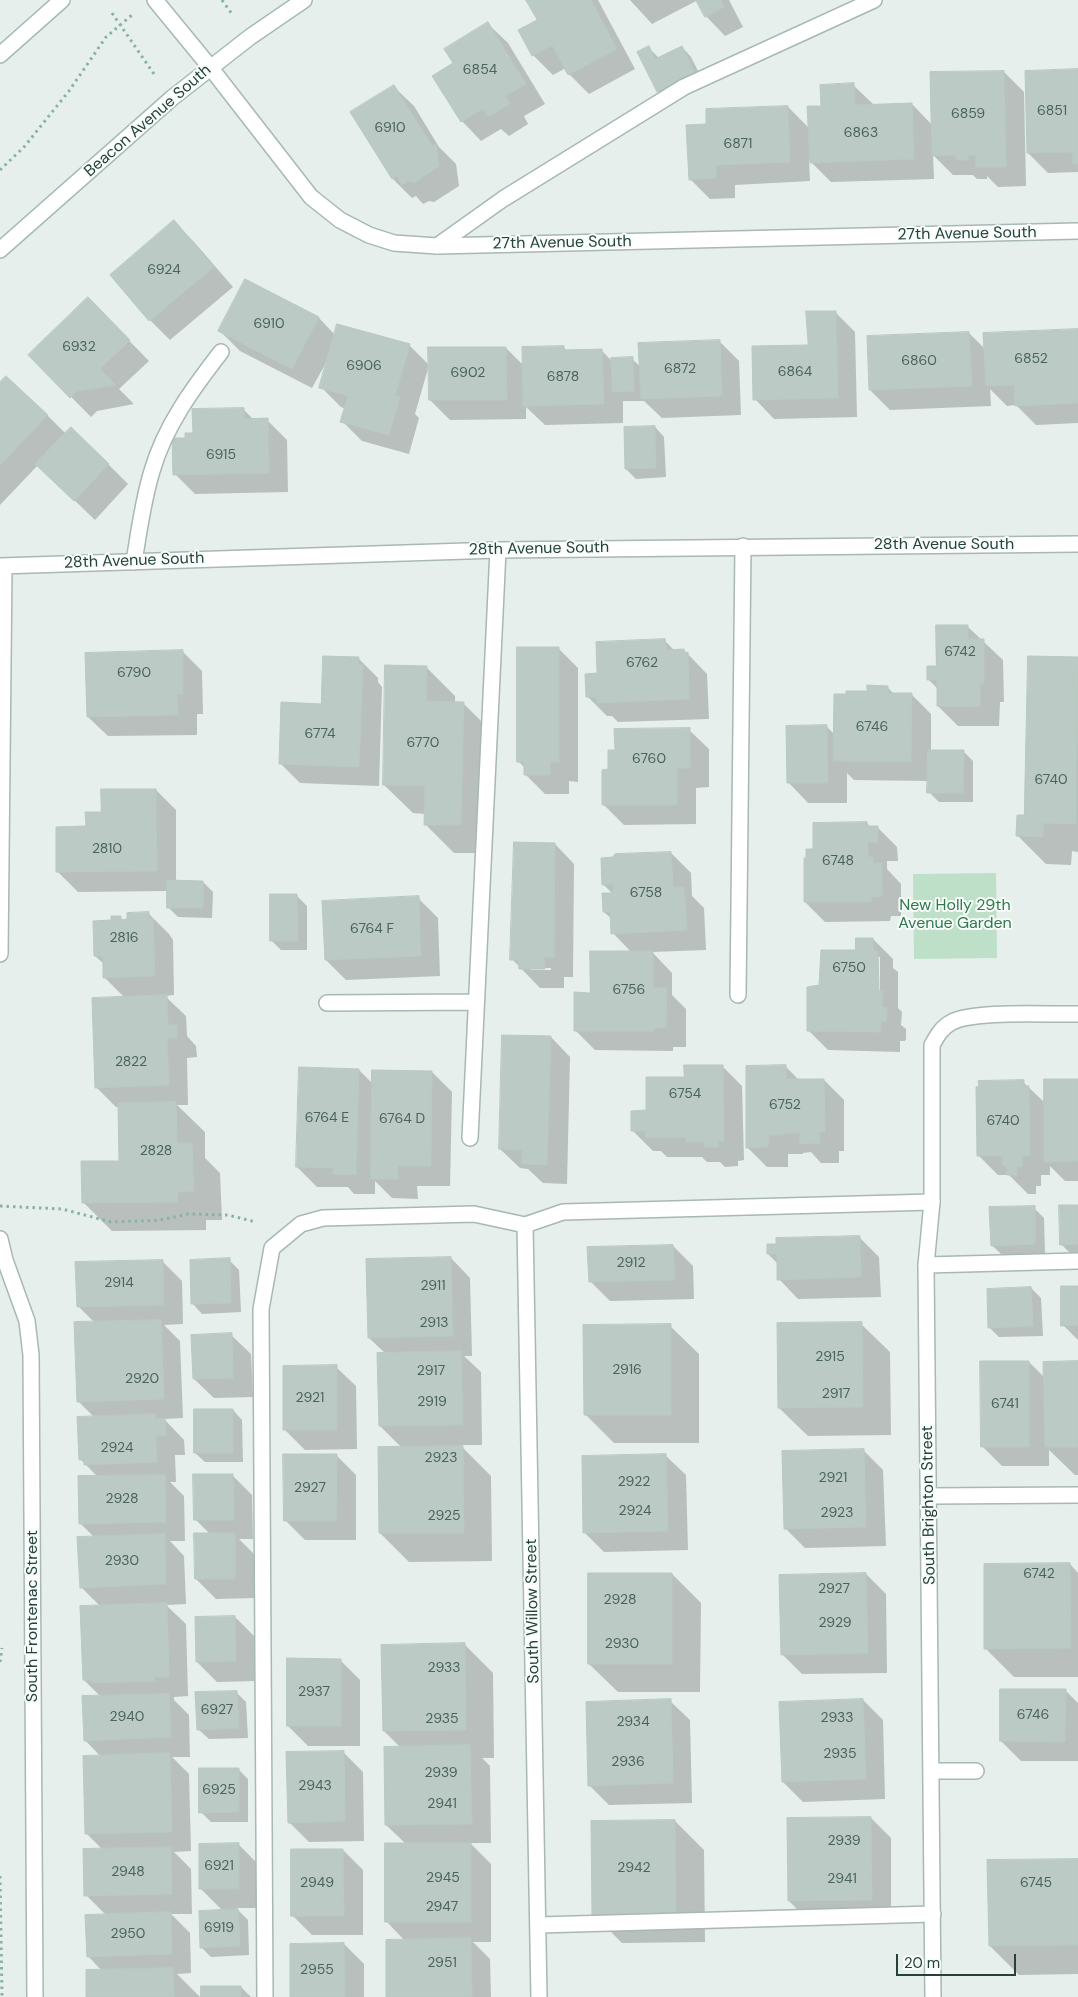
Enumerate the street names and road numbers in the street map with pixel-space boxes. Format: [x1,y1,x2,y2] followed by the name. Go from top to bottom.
[81,61,215,181] street label: Beacon Avenue South
[897,223,1037,245] street label: 27th Avenue South
[492,232,632,254] street label: 27th Avenue South
[874,535,1014,555] street label: 28th Avenue South
[469,538,609,560] street label: 28th Avenue South
[63,549,205,573] street label: 28th Avenue South
[918,1425,940,1585] street label: South Brighton Street
[23,1530,43,1702] street label: South Frontenac Street
[522,1538,544,1684] street label: South Willow Street

